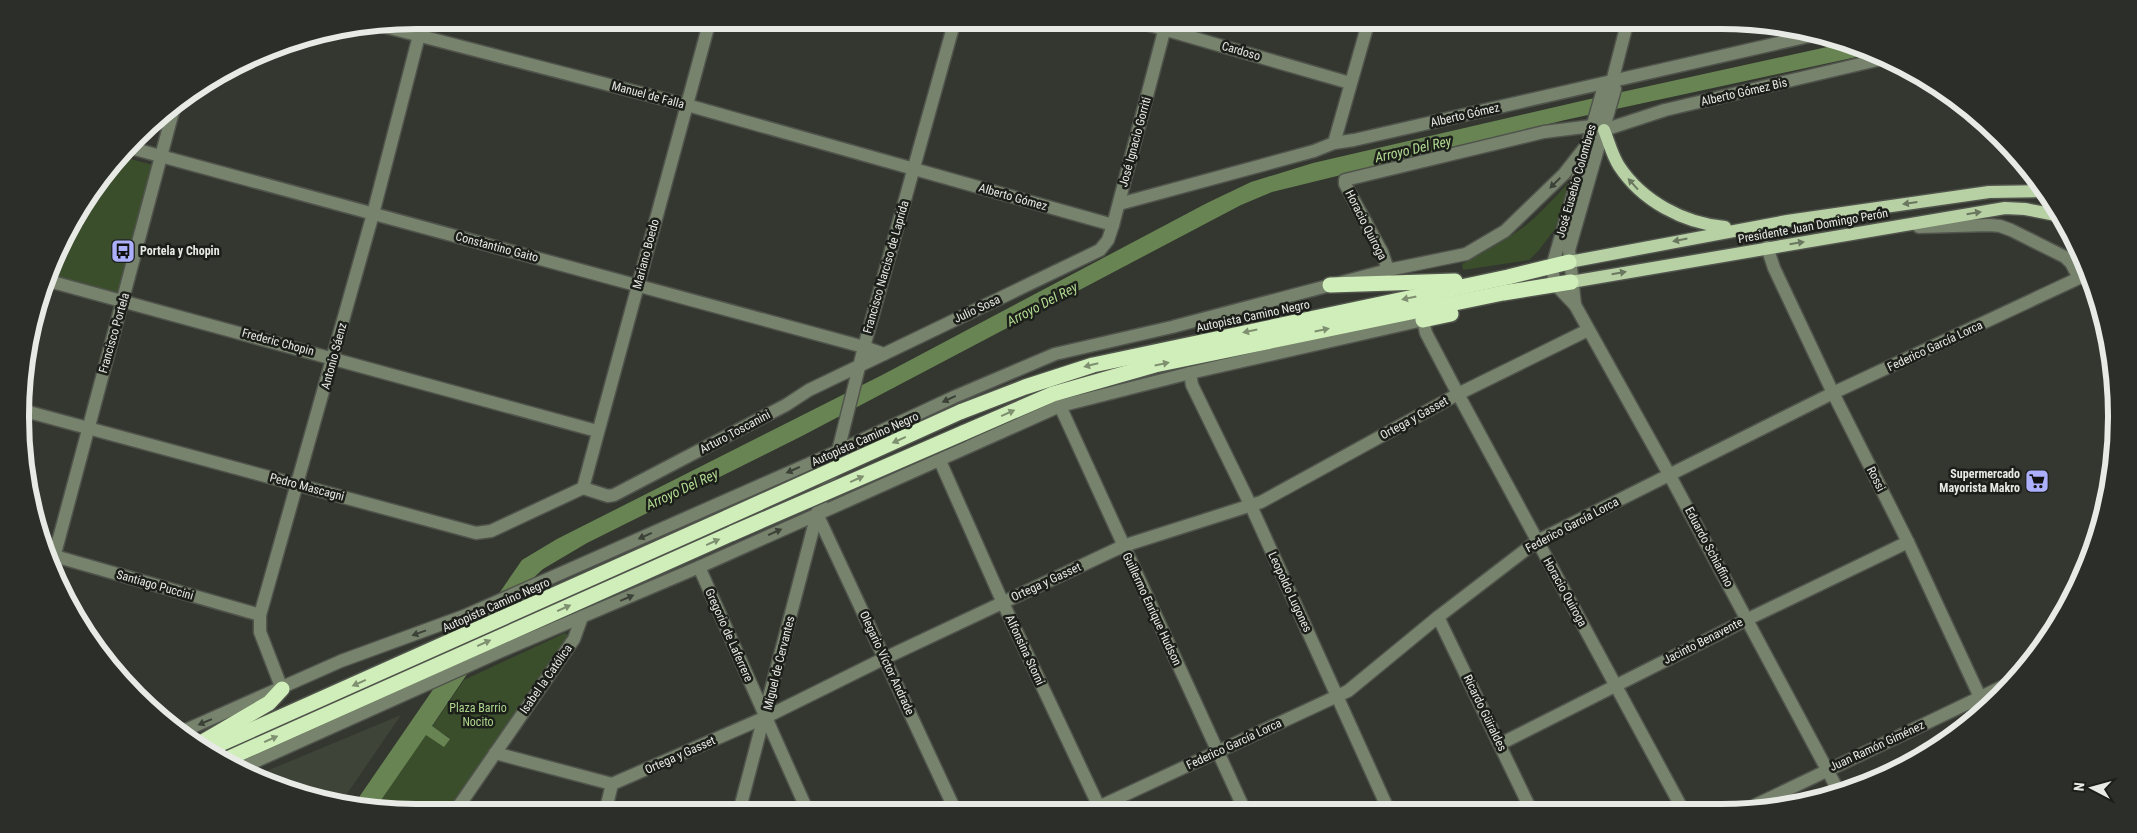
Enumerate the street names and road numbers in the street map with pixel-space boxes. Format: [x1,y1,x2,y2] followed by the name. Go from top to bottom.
[1220,39,1262,63] street label: Cardoso
[1700,75,1788,109] street label: Alberto Gómez Bis
[610,79,686,111] street label: Manuel de Falla
[1116,95,1154,189] street label: José Ignacio Gorriti
[1429,100,1501,130] street label: Alberto Gómez
[1553,123,1599,239] street label: José Eusebio Colombres
[977,181,1049,213] street label: Alberto Gómez
[1342,188,1390,263] street label: Horacio Quiroga
[860,199,912,335] street label: Francisco Narciso de Laprida
[1737,206,1889,246] street label: Presidente Juan Domingo Perón
[630,218,662,290] street label: Mariano Boedo
[454,229,540,265] street label: Constantino Gaito
[96,291,132,375] street label: Francisco Portela
[952,292,1003,326] street label: Julio Sosa
[1195,297,1311,335] street label: Autopista Camino Negro
[1885,318,1985,374] street label: Federico García Lorca
[318,321,350,391] street label: Antonio Sáenz
[240,326,316,358] street label: Frederic Chopin
[1378,393,1451,442] street label: Ortega y Gasset
[697,408,773,456] street label: Arturo Toscanini
[809,409,921,469] street label: Autopista Camino Negro
[1864,464,1888,494] street label: Rossi
[268,470,346,504] street label: Pedro Mascagni
[1523,494,1621,555] street label: Federico García Lorca
[1682,505,1736,589] street label: Eduardo Schiaffino
[1120,550,1184,668] street label: Guillermo Enrique Hudson
[1265,550,1315,634] street label: Leopoldo Lugones
[1540,555,1590,629] street label: Horacio Quiroga
[1009,560,1084,604] street label: Ortega y Gasset
[115,567,195,603] street label: Santiago Puccini
[440,575,552,635] street label: Autopista Camino Negro
[702,586,756,684] street label: Gregorio de Laferrere
[857,609,917,717] street label: Olegario Víctor Andrade
[1003,613,1047,687] street label: Alfonsina Storni
[761,615,797,711] street label: Miguel de Cervantes
[1661,615,1745,667] street label: Jacinto Benavente
[517,641,575,716] street label: Isabel la Católica
[1460,672,1510,754] street label: Ricardo Güiraldes
[1184,716,1284,772] street label: Federico García Lorca
[1827,718,1927,774] street label: Juan Ramón Giménez
[643,733,718,777] street label: Ortega y Gasset

